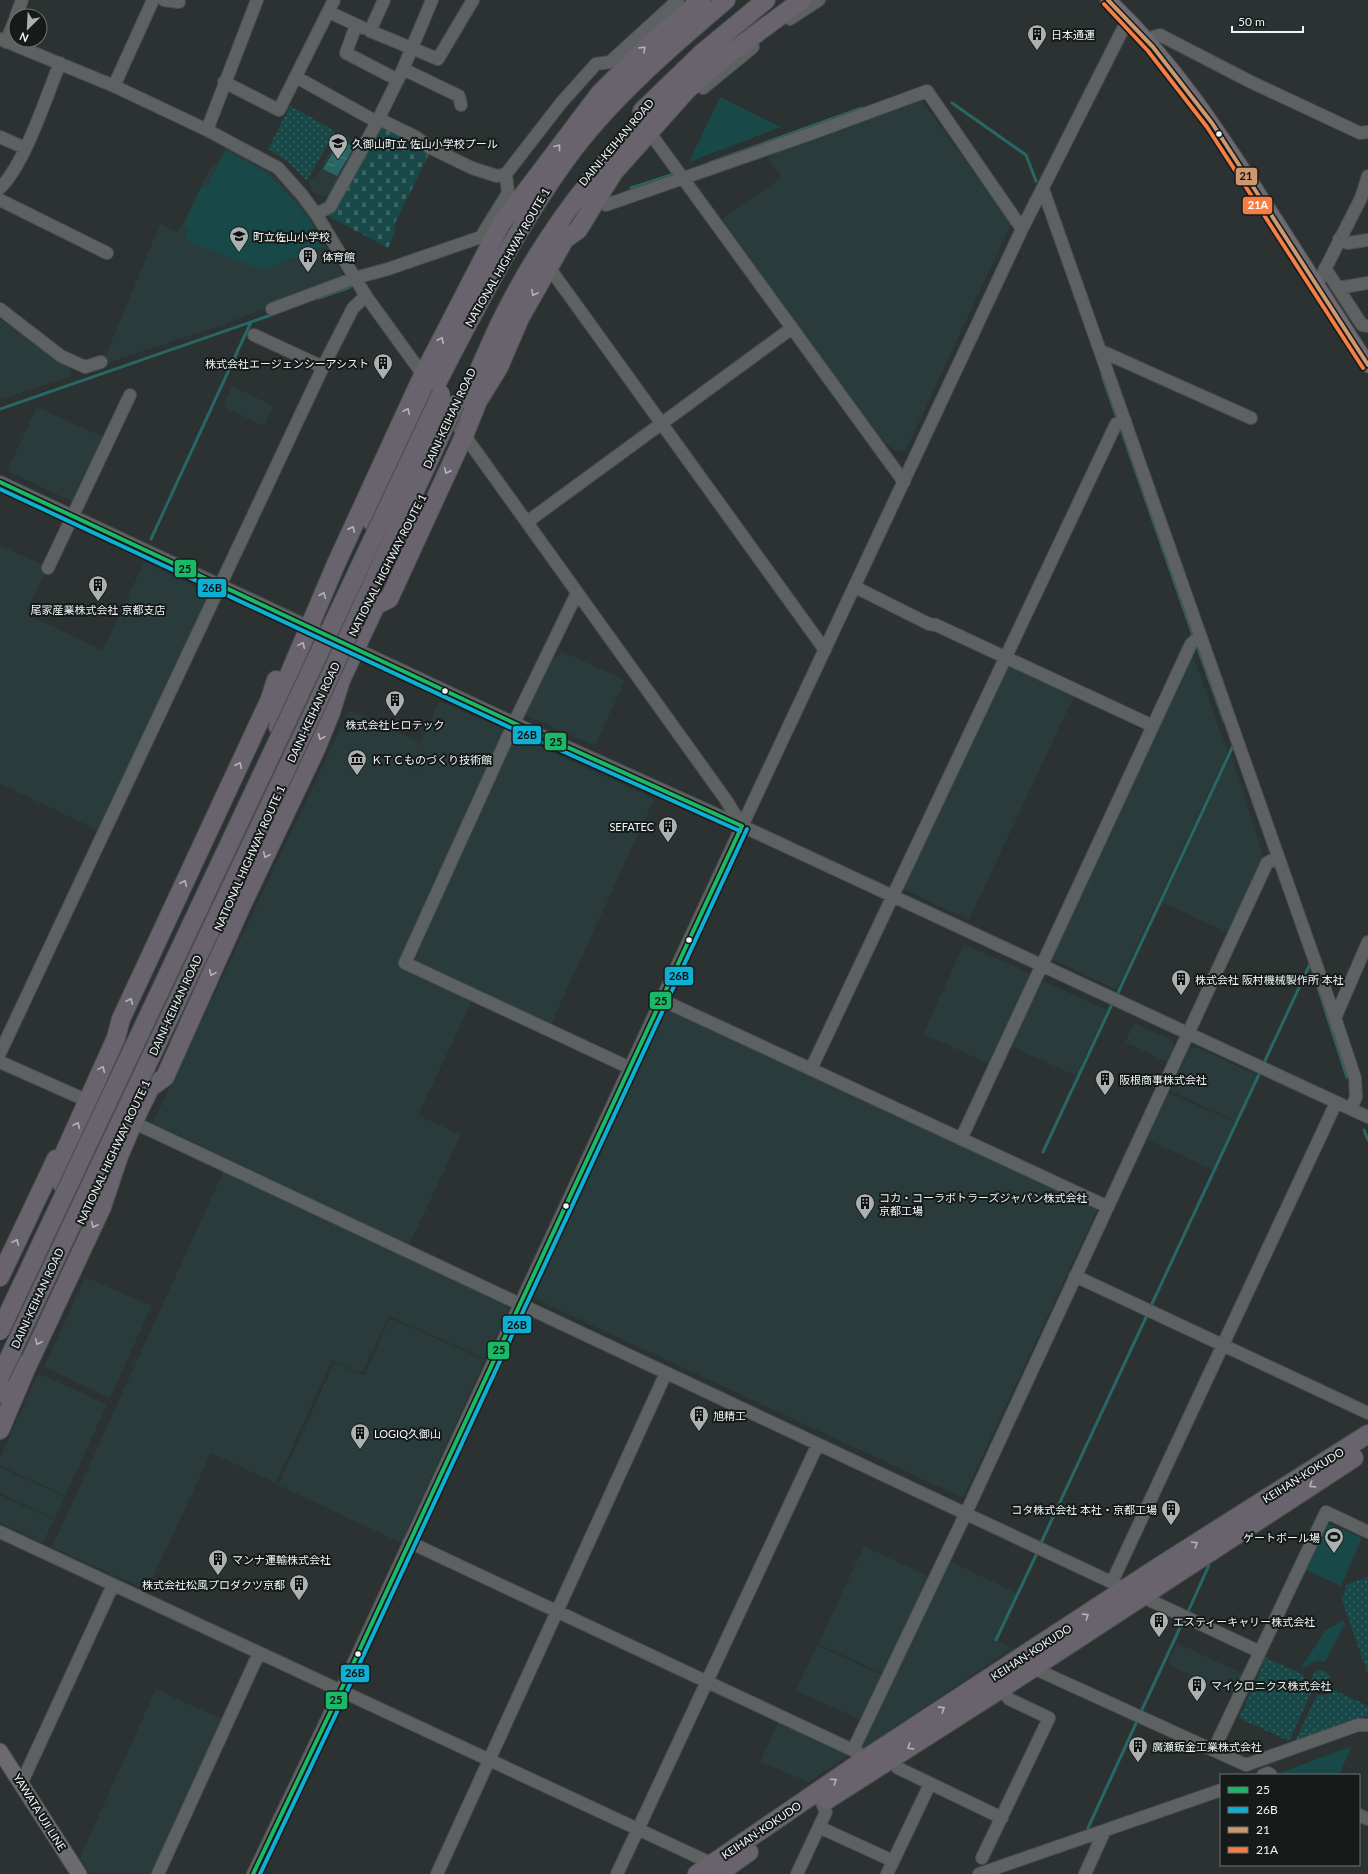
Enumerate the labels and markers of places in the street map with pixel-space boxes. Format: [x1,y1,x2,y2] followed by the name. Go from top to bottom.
[1026,23,1048,51] building icon: 日本通運
[1051,28,1095,41] place label: 日本通運
[1214,129,1224,139] unlabelled marker
[327,132,349,160] school or university icon: 久御山町立 佐山小学校プール
[352,137,498,150] place label: 久御山町立 佐山小学校プール
[228,225,250,253] school or university icon: 町立佐山小学校
[253,230,330,243] place label: 町立佐山小学校
[297,245,319,273] building icon: 体育館
[322,250,355,263] place label: 体育館
[372,352,394,380] building icon: 株式会社エージェンシーアシスト
[205,357,369,370] place label: 株式会社エージェンシーアシスト
[87,574,109,602] building icon: 尾家産業株式会社 京都支店
[31,603,165,616] place label: 尾家産業株式会社 京都支店
[440,686,450,696] unlabelled marker
[384,689,406,717] building icon: 株式会社ヒロテック
[346,718,445,731] place label: 株式会社ヒロテック
[346,748,368,776] museum icon: ＫＴＣものづくり技術館
[371,753,492,766] place label: ＫＴＣものづくり技術館
[657,815,679,843] building icon: SEFATEC
[609,820,655,833] place label: SEFATEC
[684,935,694,945] unlabelled marker
[1170,968,1192,996] building icon: 株式会社 阪村機械製作所 本社
[1195,973,1344,986] place label: 株式会社 阪村機械製作所 本社
[1094,1068,1116,1096] building icon: 阪根商事株式会社
[1119,1073,1207,1086] place label: 阪根商事株式会社
[879,1191,1087,1217] place label: コカ・コーラボトラーズジャパン株式会社 京都工場
[854,1192,876,1220] building icon: コカ・コーラボトラーズジャパン株式会社 京都工場
[561,1201,571,1211] unlabelled marker
[688,1404,710,1432] building icon: 旭精工
[713,1409,746,1422] place label: 旭精工
[349,1422,371,1450] building icon: LOGIQ久御山
[374,1427,441,1440] place label: LOGIQ久御山
[1160,1498,1182,1526] building icon: コタ株式会社 本社・京都工場
[1011,1503,1157,1516] place label: コタ株式会社 本社・京都工場
[1323,1526,1345,1554] sports icon: ゲートボール場
[1243,1531,1320,1544] place label: ゲートボール場
[207,1548,229,1576] building icon: マンナ運輸株式会社
[232,1553,331,1566] place label: マンナ運輸株式会社
[288,1573,310,1601] building icon: 株式会社松風プロダクツ京都
[142,1578,285,1591] place label: 株式会社松風プロダクツ京都
[1148,1610,1170,1638] building icon: エスティーキャリー株式会社
[1173,1615,1315,1628] place label: エスティーキャリー株式会社
[353,1649,363,1659] unlabelled marker
[1186,1674,1208,1702] building icon: マイクロニクス株式会社
[1211,1679,1331,1692] place label: マイクロニクス株式会社
[1127,1735,1149,1763] building icon: 廣瀬鈑金工業株式会社
[1152,1740,1262,1753] place label: 廣瀬鈑金工業株式会社

